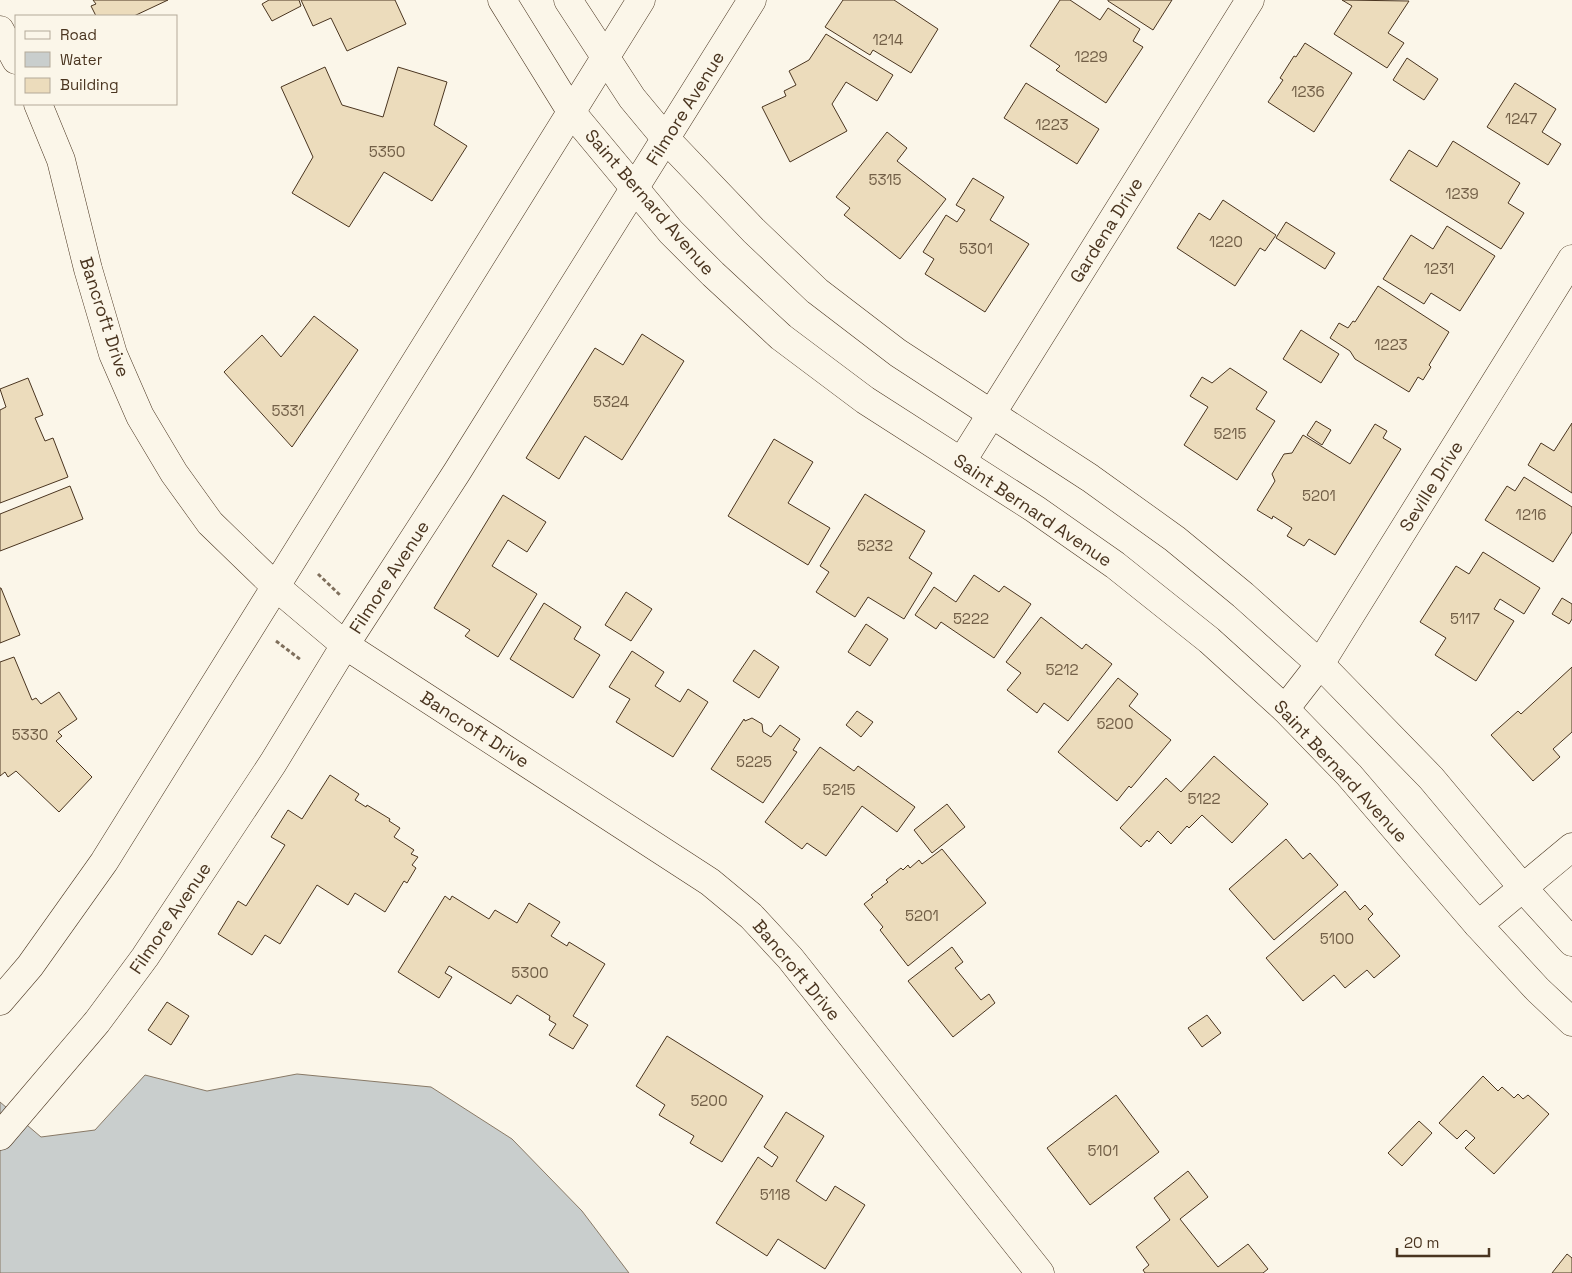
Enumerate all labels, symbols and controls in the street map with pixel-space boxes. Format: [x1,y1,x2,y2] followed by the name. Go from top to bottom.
[15,15,178,105] legend
[60,25,97,44] text: Road
[873,30,903,49] house number: 1214
[641,47,729,169] street label: Filmore Avenue
[1074,47,1108,66] house number: 1229
[60,50,103,69] text: Water
[60,75,119,94] text: Building
[1291,82,1325,101] house number: 1236
[1505,109,1537,128] house number: 1247
[1035,115,1069,134] house number: 1223
[580,124,720,280] street label: Saint Bernard Avenue
[369,142,405,161] house number: 5350
[868,170,902,189] house number: 5315
[1064,173,1148,287] street label: Gardena Drive
[1445,184,1479,203] house number: 1239
[1209,232,1243,251] house number: 1220
[959,239,993,258] house number: 5301
[75,254,135,380] street label: Bancroft Drive
[1424,259,1454,278] house number: 1231
[1374,335,1408,354] house number: 1223
[593,392,629,411] house number: 5324
[271,401,305,420] house number: 5331
[1213,424,1247,443] house number: 5215
[1394,436,1468,536] street label: Seville Drive
[949,448,1117,572] street label: Saint Bernard Avenue
[1302,486,1336,505] house number: 5201
[1516,505,1546,524] house number: 1216
[344,516,434,638] street label: Filmore Avenue
[857,536,893,555] house number: 5232
[953,609,989,628] house number: 5222
[1450,609,1480,628] house number: 5117
[1045,660,1079,679] house number: 5212
[416,685,534,773] street label: Bancroft Drive
[1269,695,1413,847] street label: Saint Bernard Avenue
[1096,714,1134,733] house number: 5200
[12,725,48,744] house number: 5330
[736,752,772,771] house number: 5225
[822,780,856,799] house number: 5215
[1187,789,1221,808] house number: 5122
[124,858,216,978] street label: Filmore Avenue
[905,906,939,925] house number: 5201
[748,915,846,1025] street label: Bancroft Drive
[1320,929,1354,948] house number: 5100
[511,963,549,982] house number: 5300
[690,1091,728,1110] house number: 5200
[1088,1141,1118,1160] house number: 5101
[760,1185,790,1204] house number: 5118
[1397,1226,1490,1258] scale bar
[1404,1233,1439,1252] text: 20 m

